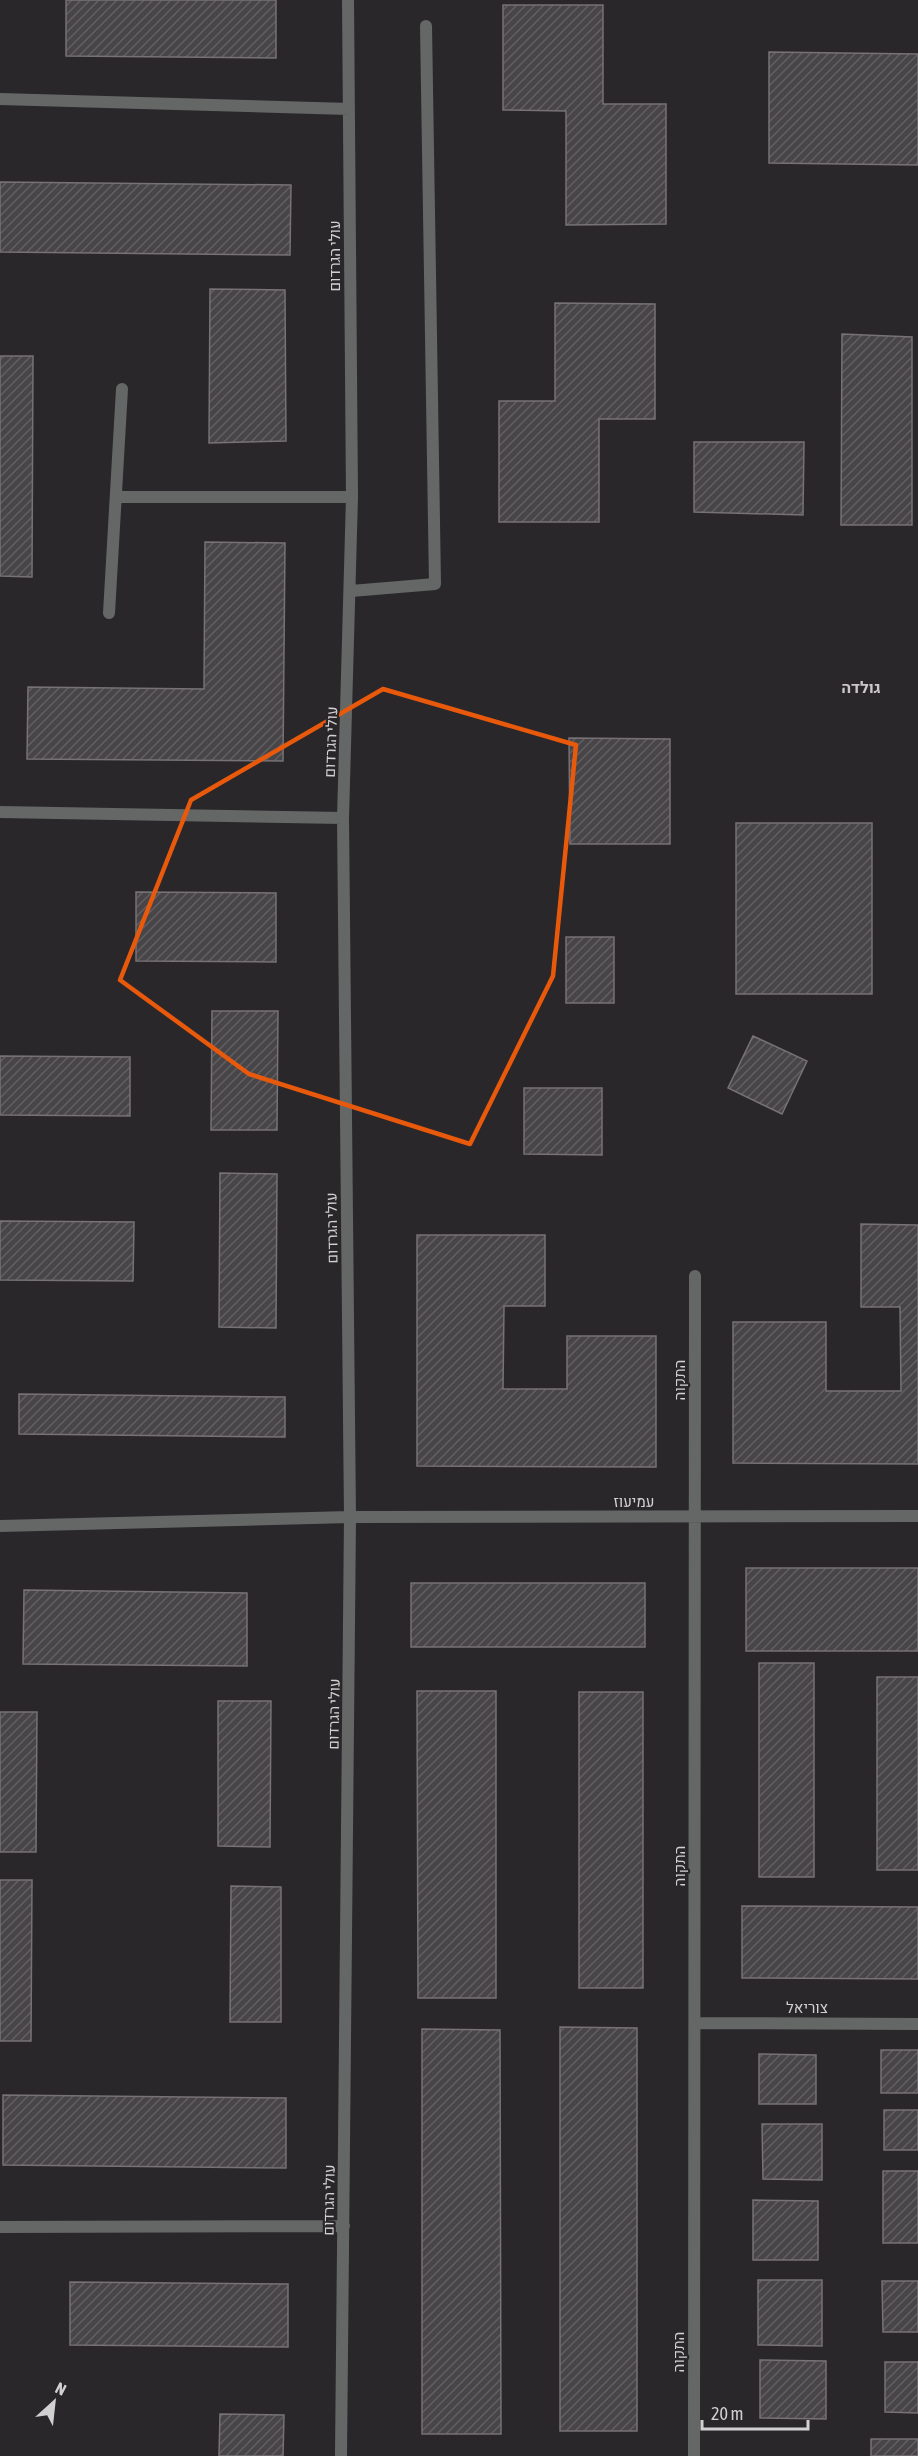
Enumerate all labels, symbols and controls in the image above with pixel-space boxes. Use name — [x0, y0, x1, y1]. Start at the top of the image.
street label: עולי הגרדום — [326, 220, 343, 292]
district label: גולדה — [841, 678, 881, 696]
street label: עולי הגרדום — [321, 706, 340, 778]
street label: עולי הגרדום — [322, 1192, 341, 1264]
street label: התקוה — [671, 1360, 688, 1400]
street label: עמיעוז — [613, 1493, 655, 1510]
street label: עולי הגרדום — [324, 1678, 343, 1750]
street label: התקוה — [671, 1846, 688, 1886]
street label: צוריאל — [786, 1999, 828, 2016]
street label: עולי הגרדום — [319, 2164, 338, 2236]
street label: התקוה — [670, 2332, 687, 2372]
north arrow — [24, 2372, 84, 2432]
text: N — [53, 2378, 69, 2399]
scale bar — [702, 2393, 808, 2431]
text: 20 m — [711, 2403, 743, 2424]

